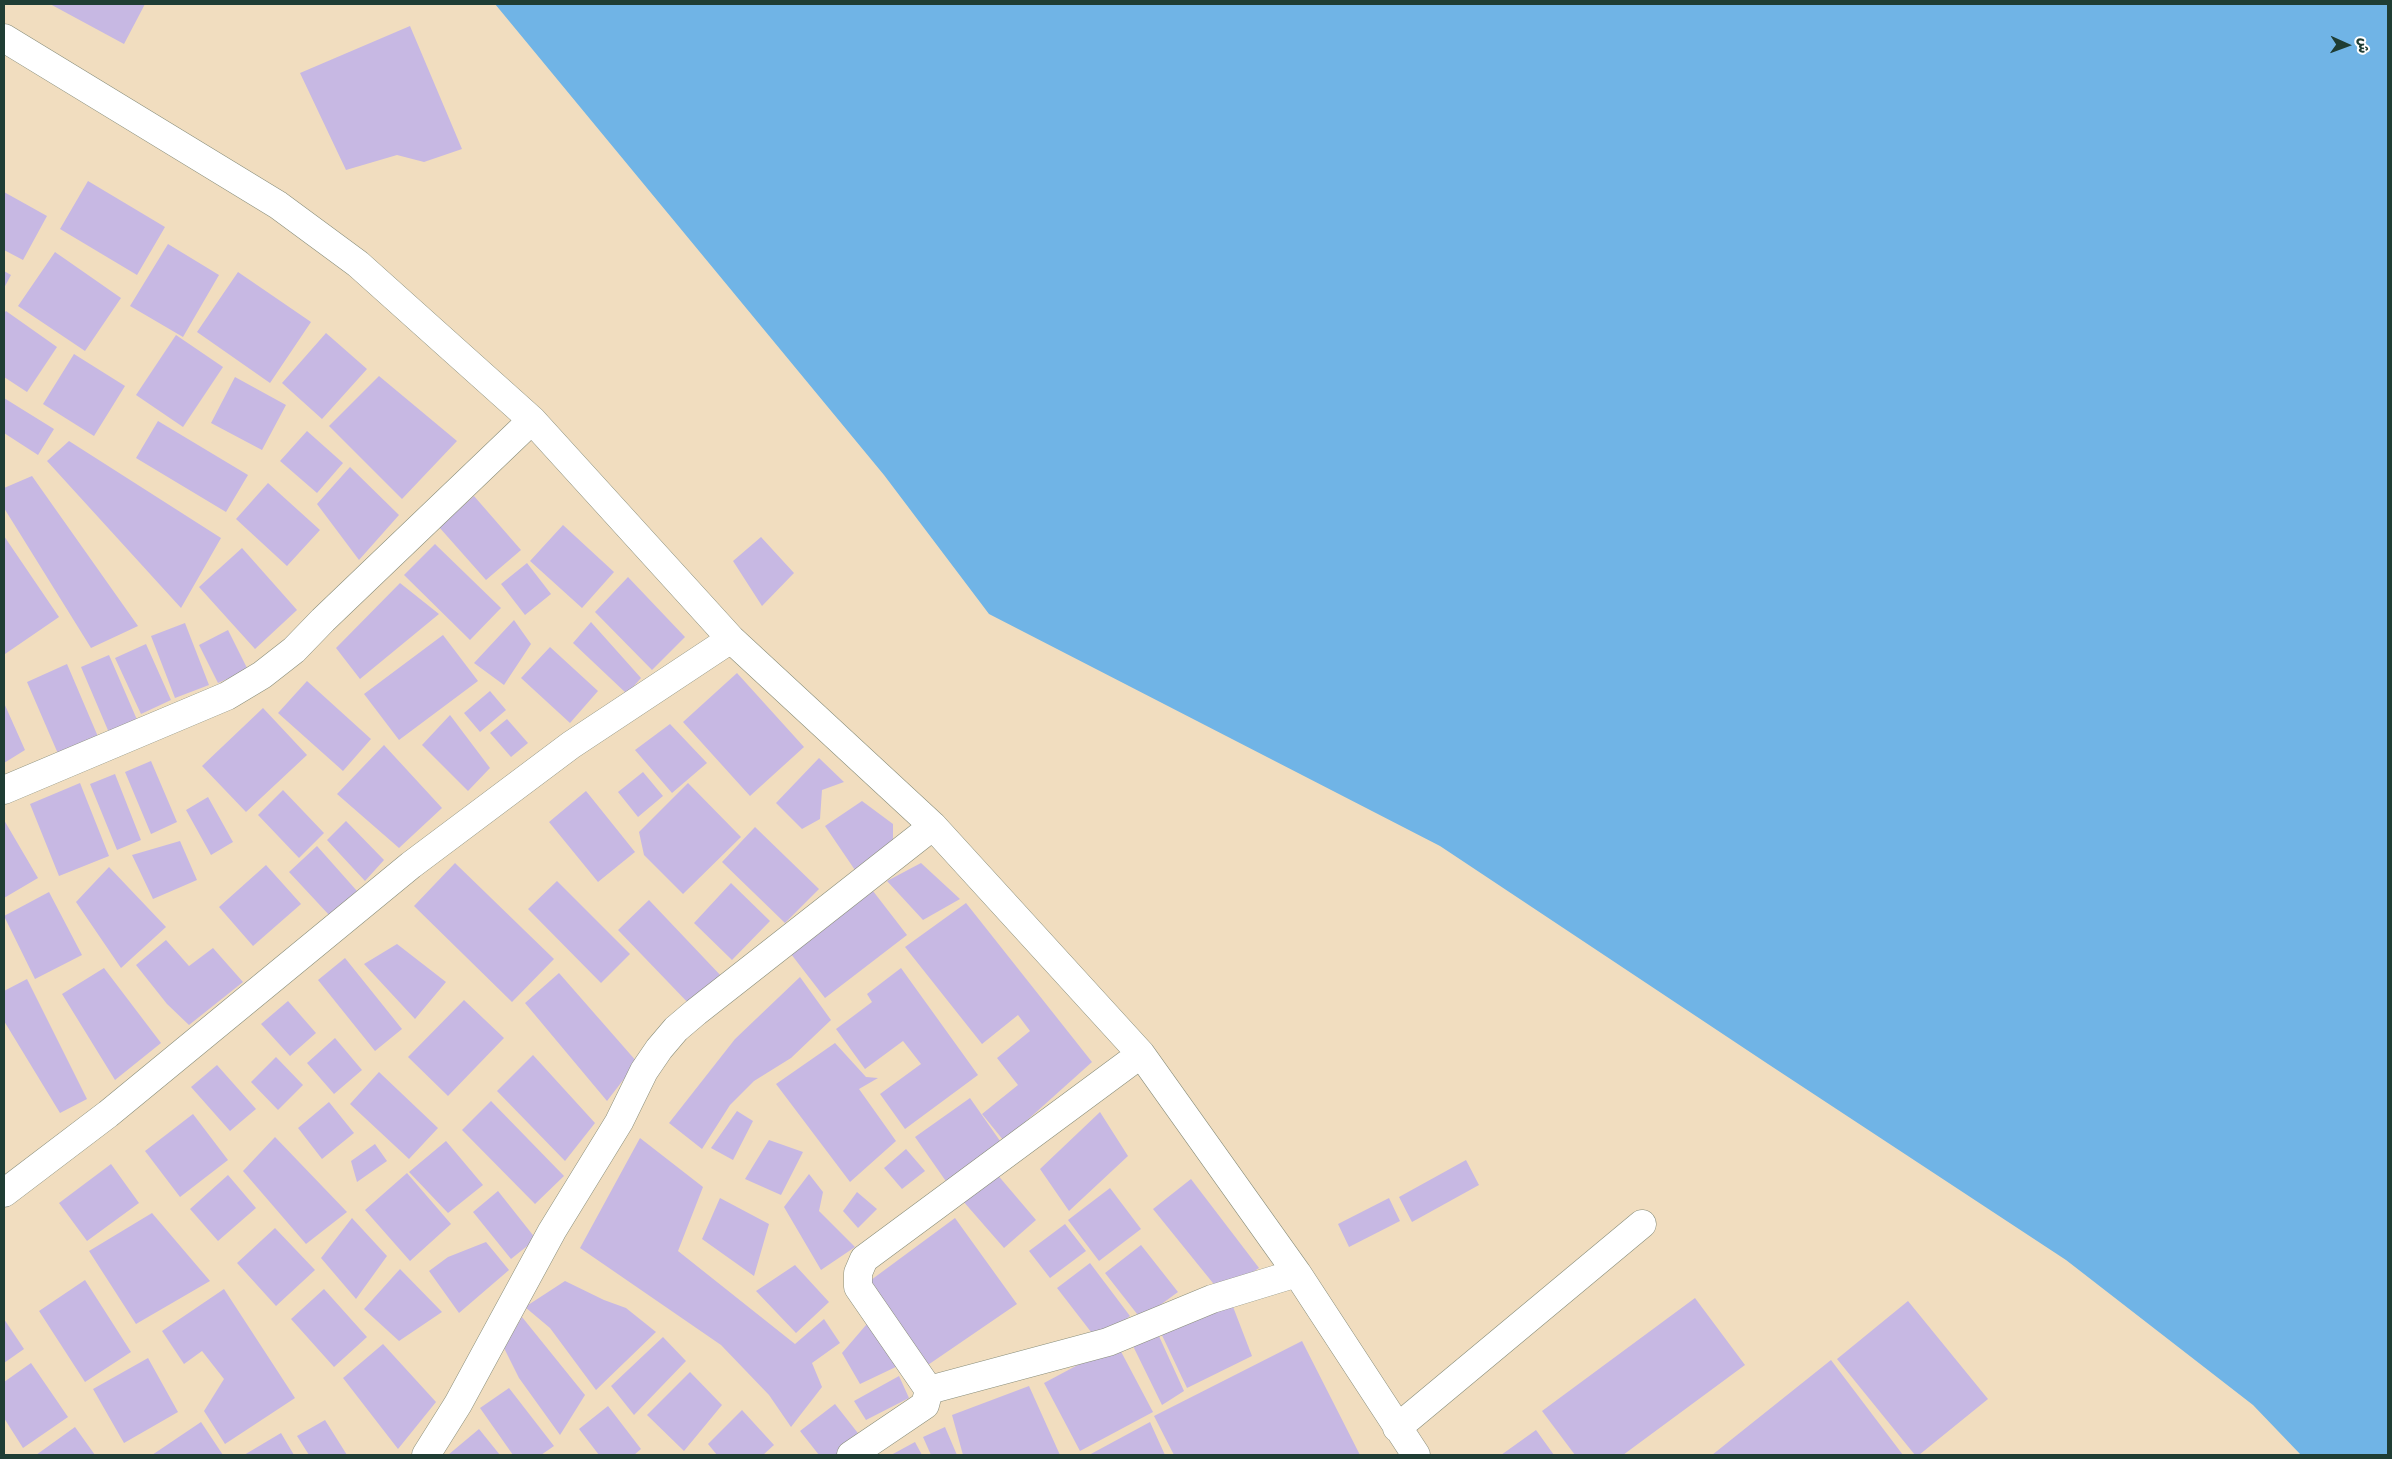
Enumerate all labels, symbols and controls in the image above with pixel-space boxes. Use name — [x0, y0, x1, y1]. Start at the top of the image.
north arrow — [2322, 20, 2372, 70]
text: ش — [2352, 37, 2372, 54]

